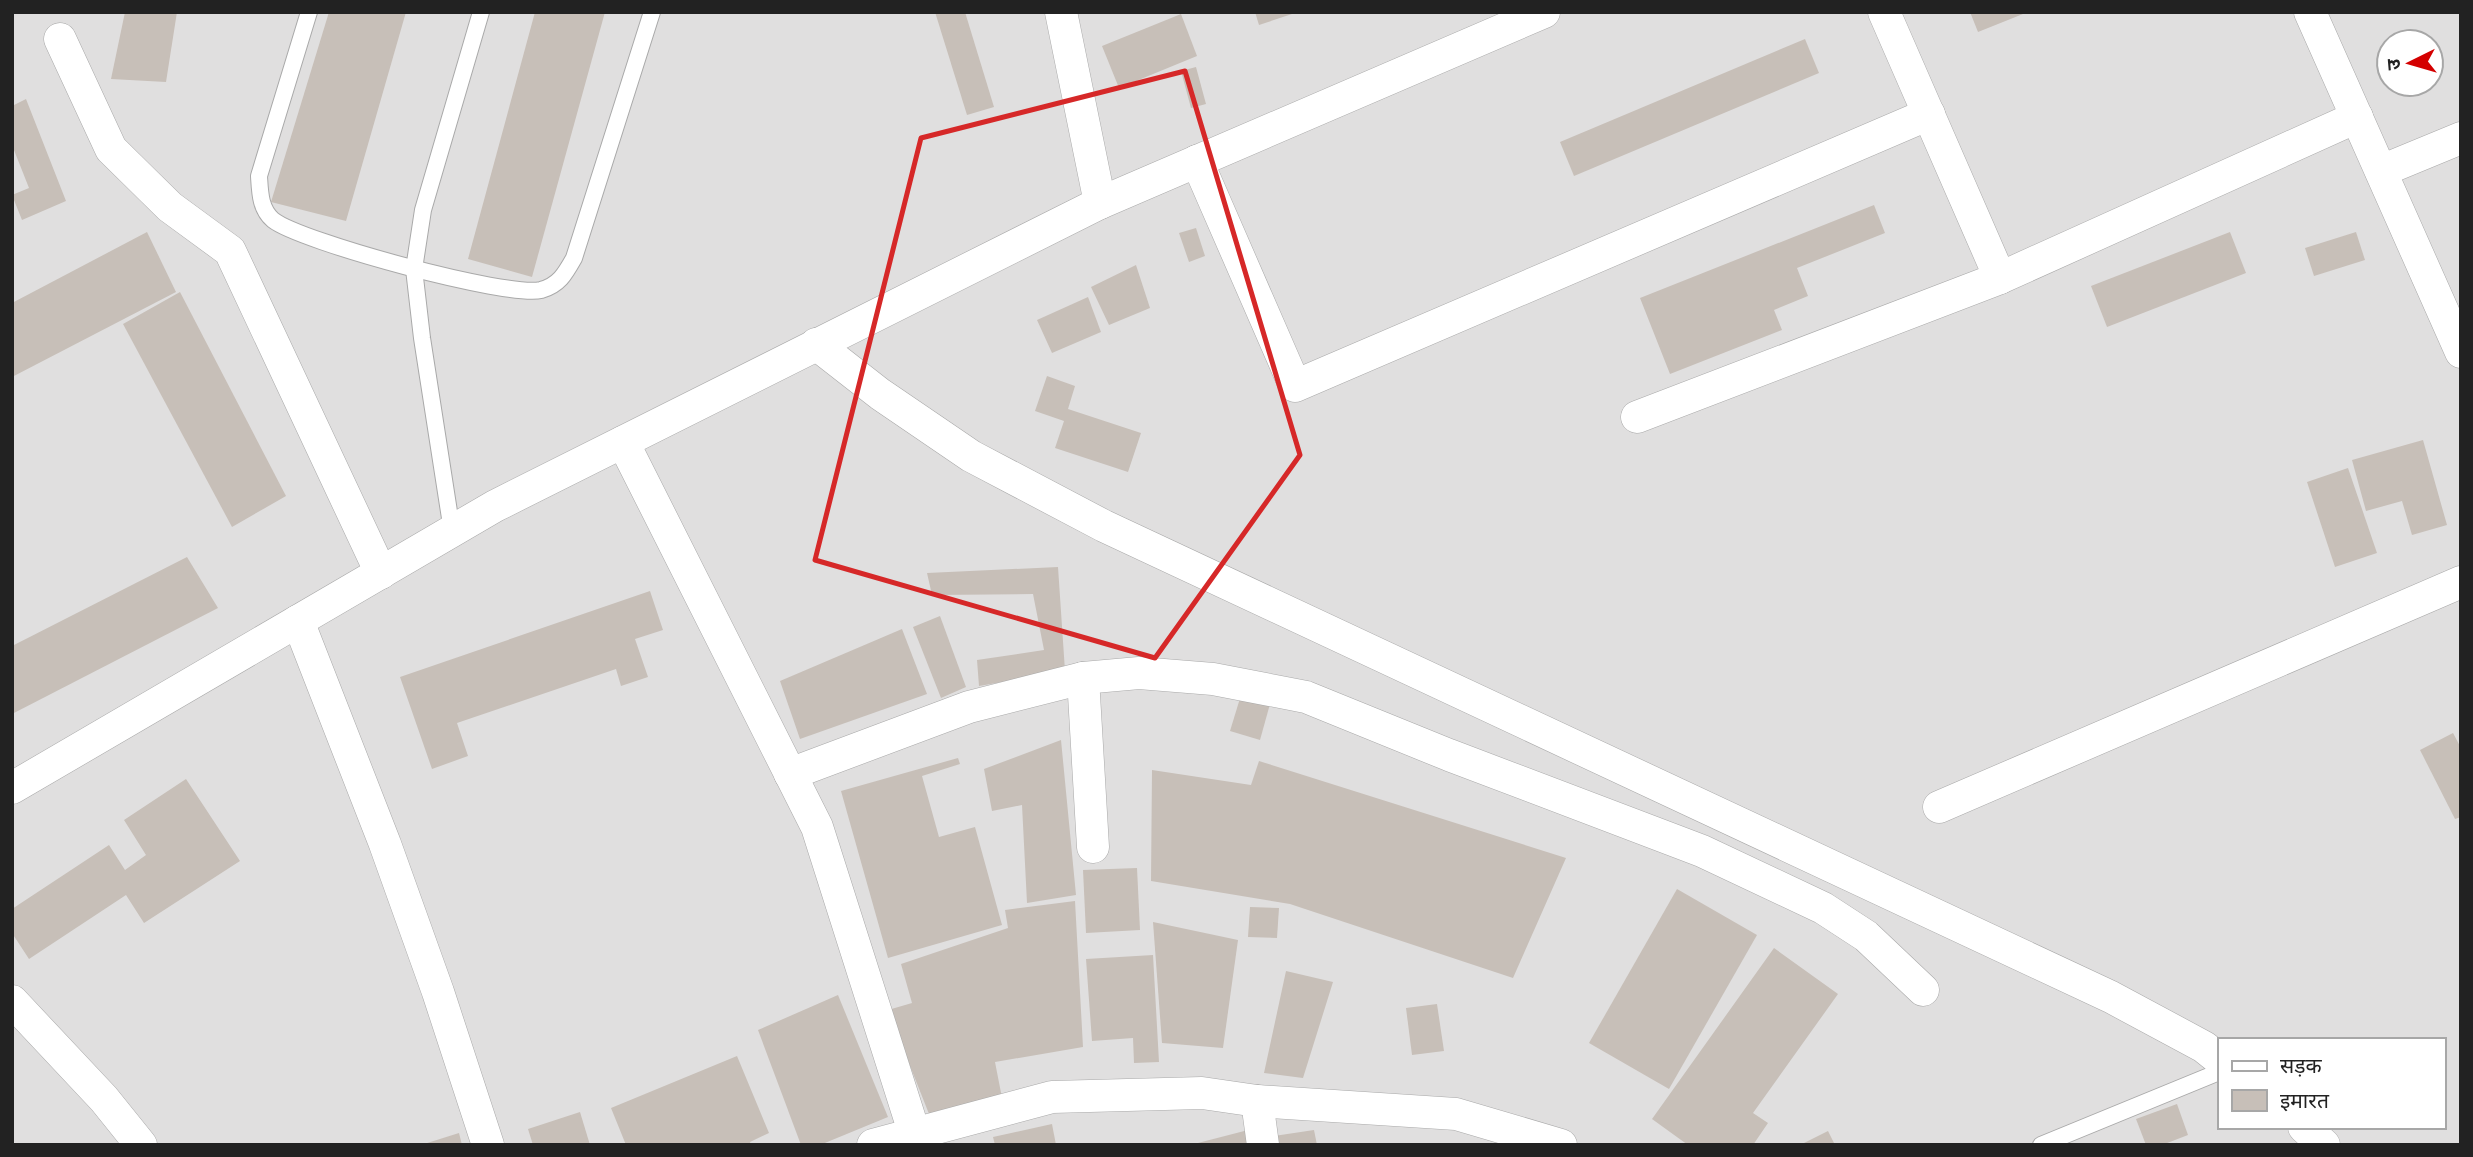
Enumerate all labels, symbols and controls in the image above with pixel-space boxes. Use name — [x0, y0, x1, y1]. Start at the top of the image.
north arrow — [2375, 28, 2445, 98]
text: उ — [2382, 57, 2406, 71]
legend — [2218, 1038, 2445, 1129]
text: सड़क — [2280, 1053, 2322, 1078]
text: इमारत — [2280, 1088, 2330, 1113]

